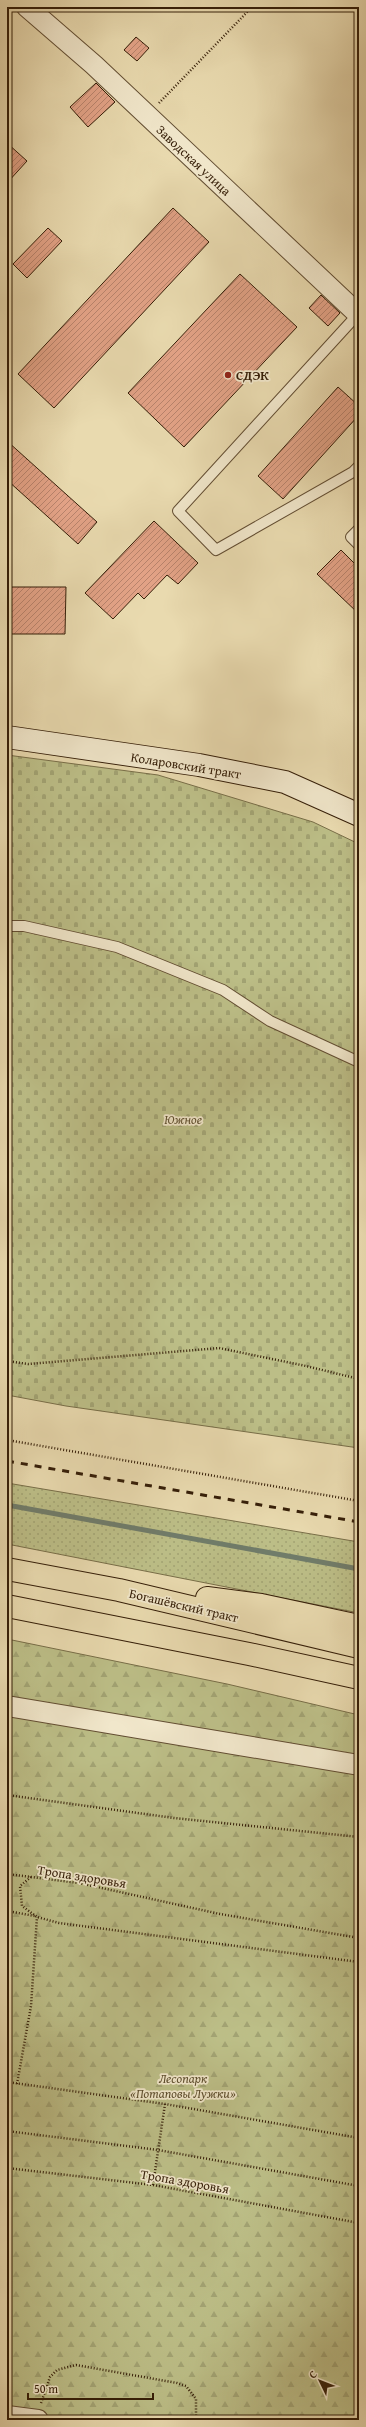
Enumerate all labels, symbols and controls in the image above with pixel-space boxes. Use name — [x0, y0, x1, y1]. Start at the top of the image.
street label: Заводская улица — [152, 121, 236, 201]
place label: СДЭК — [236, 366, 269, 385]
marker: СДЭК — [223, 370, 233, 380]
street label: Коларовский тракт — [129, 747, 243, 784]
park label: Южное — [164, 1110, 202, 1129]
street label: Богашёвский тракт — [127, 1584, 241, 1627]
street label: Тропа здоровья — [36, 1860, 128, 1893]
park label: Лесопарк «Потаповы Лужки» — [130, 2069, 236, 2103]
street label: Тропа здоровья — [139, 2164, 231, 2199]
north arrow — [300, 2361, 340, 2401]
text: С — [305, 2366, 321, 2382]
scale bar — [28, 2375, 153, 2401]
text: 50 m — [34, 2380, 58, 2397]

